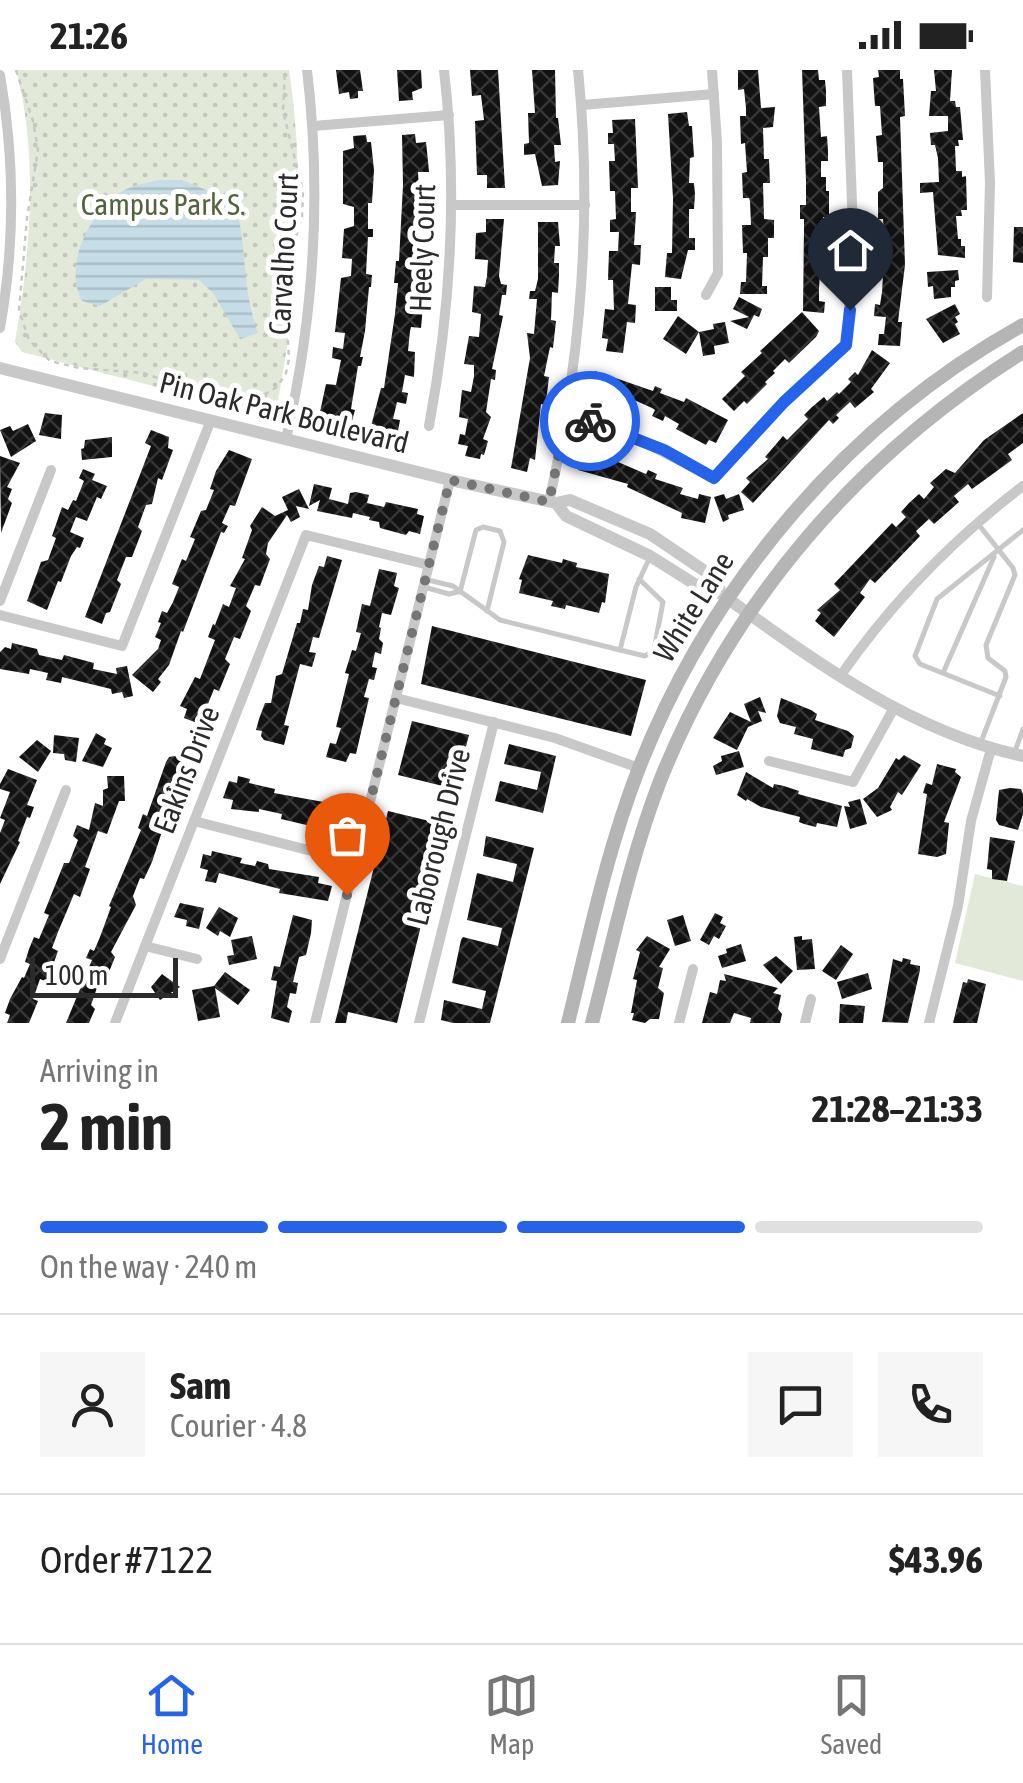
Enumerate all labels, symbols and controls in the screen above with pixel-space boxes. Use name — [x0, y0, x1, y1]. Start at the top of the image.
text: 21:26 — [50, 14, 128, 57]
street label: Carvalho Court — [262, 172, 304, 336]
street label: Heely Court — [403, 183, 441, 312]
park label: Campus Park S. — [81, 187, 245, 221]
pin — [808, 208, 893, 311]
icon: home — [823, 223, 878, 278]
street label: Pin Oak Park Boulevard — [156, 365, 412, 459]
courier — [540, 371, 640, 471]
icon: bike — [563, 394, 618, 449]
street label: White Lane — [646, 545, 740, 668]
street label: Eakins Drive — [146, 701, 226, 838]
street label: Laborough Drive — [400, 745, 476, 929]
pin — [305, 793, 390, 896]
icon: bag — [320, 808, 375, 863]
scale bar — [30, 953, 178, 998]
text: 100 m — [45, 959, 108, 991]
text: Arriving in — [40, 1052, 159, 1089]
text: 21:28–21:33 — [811, 1087, 983, 1130]
text: 2 min — [40, 1089, 173, 1164]
text: On the way · 240 m — [40, 1248, 257, 1285]
button: person — [40, 1352, 145, 1457]
button: chat — [748, 1352, 853, 1457]
button: phone — [878, 1352, 983, 1457]
text: Sam — [170, 1364, 231, 1407]
text: Courier · 4.8 — [170, 1407, 307, 1444]
text: Order #7122 — [40, 1538, 213, 1581]
text: $43.96 — [889, 1538, 983, 1581]
tab: Home — [141, 1668, 203, 1760]
tab: Map — [484, 1668, 539, 1760]
tab: Saved — [820, 1668, 882, 1760]

